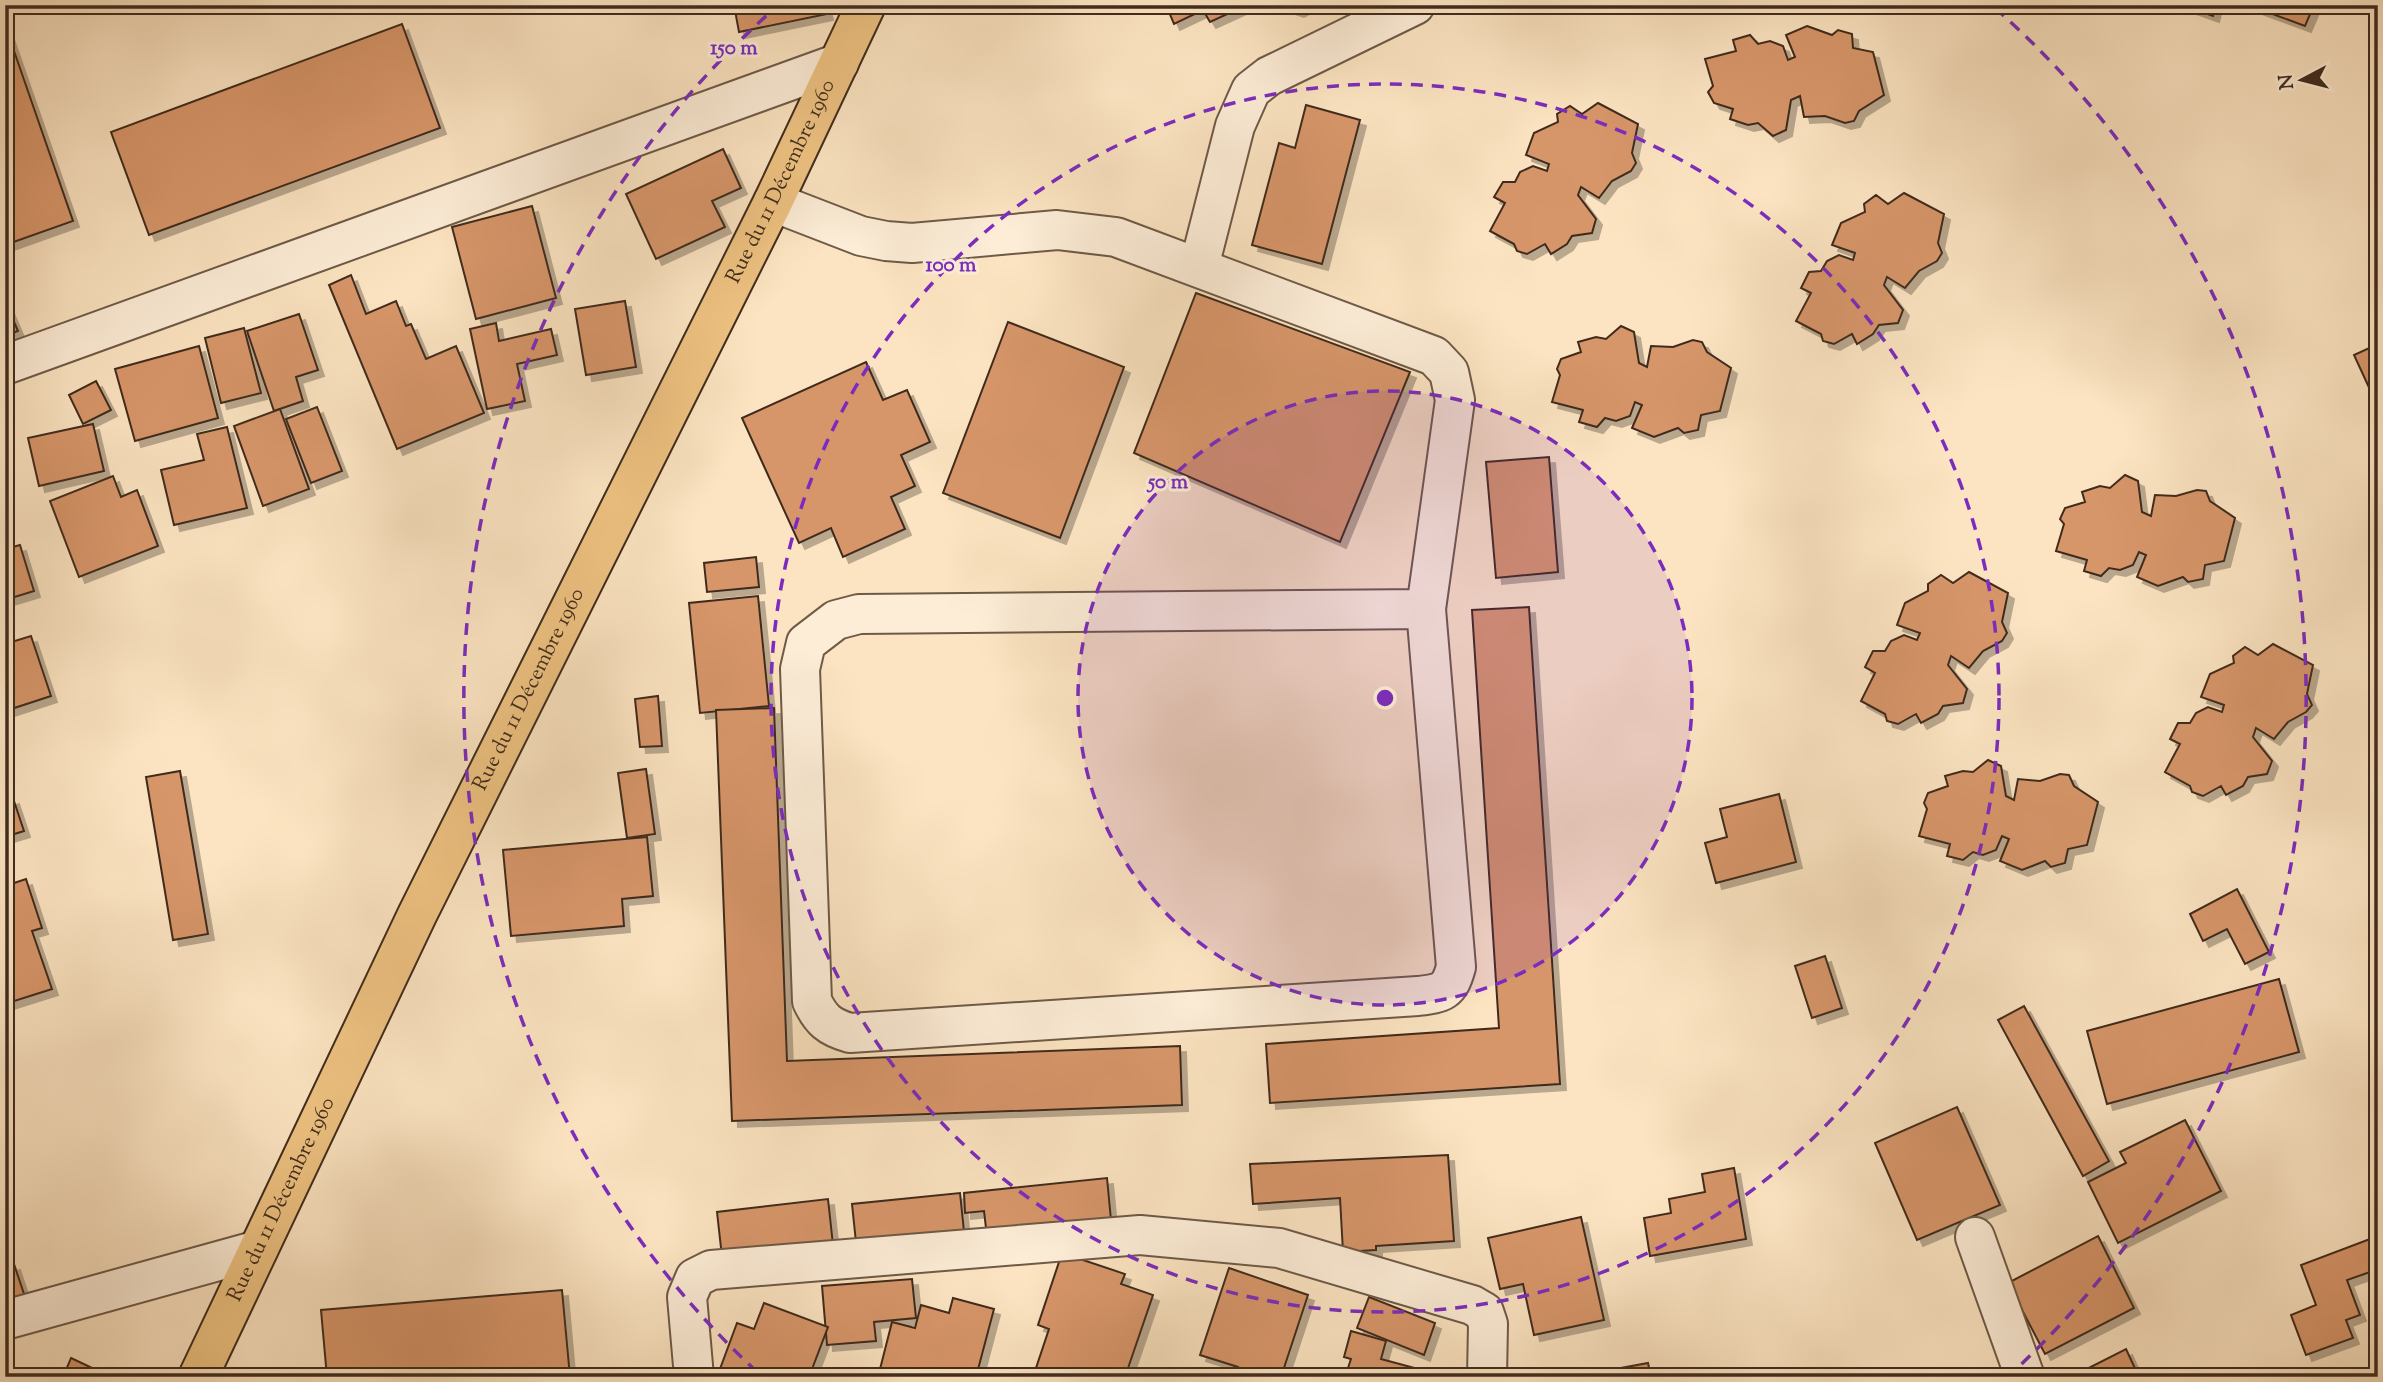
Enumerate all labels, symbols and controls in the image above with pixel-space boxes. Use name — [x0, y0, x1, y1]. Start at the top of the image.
text: 150 m — [710, 34, 758, 64]
north arrow — [2268, 46, 2338, 116]
text: N — [2273, 73, 2302, 91]
street label: Rue du 11 Décembre 1960 — [719, 75, 843, 289]
text: 100 m — [926, 251, 977, 281]
text: 50 m — [1146, 468, 1189, 498]
street label: Rue du 11 Décembre 1960 — [466, 583, 593, 796]
centre of rings — [1373, 686, 1397, 710]
street label: Rue du 11 Décembre 1960 — [221, 1093, 343, 1307]

